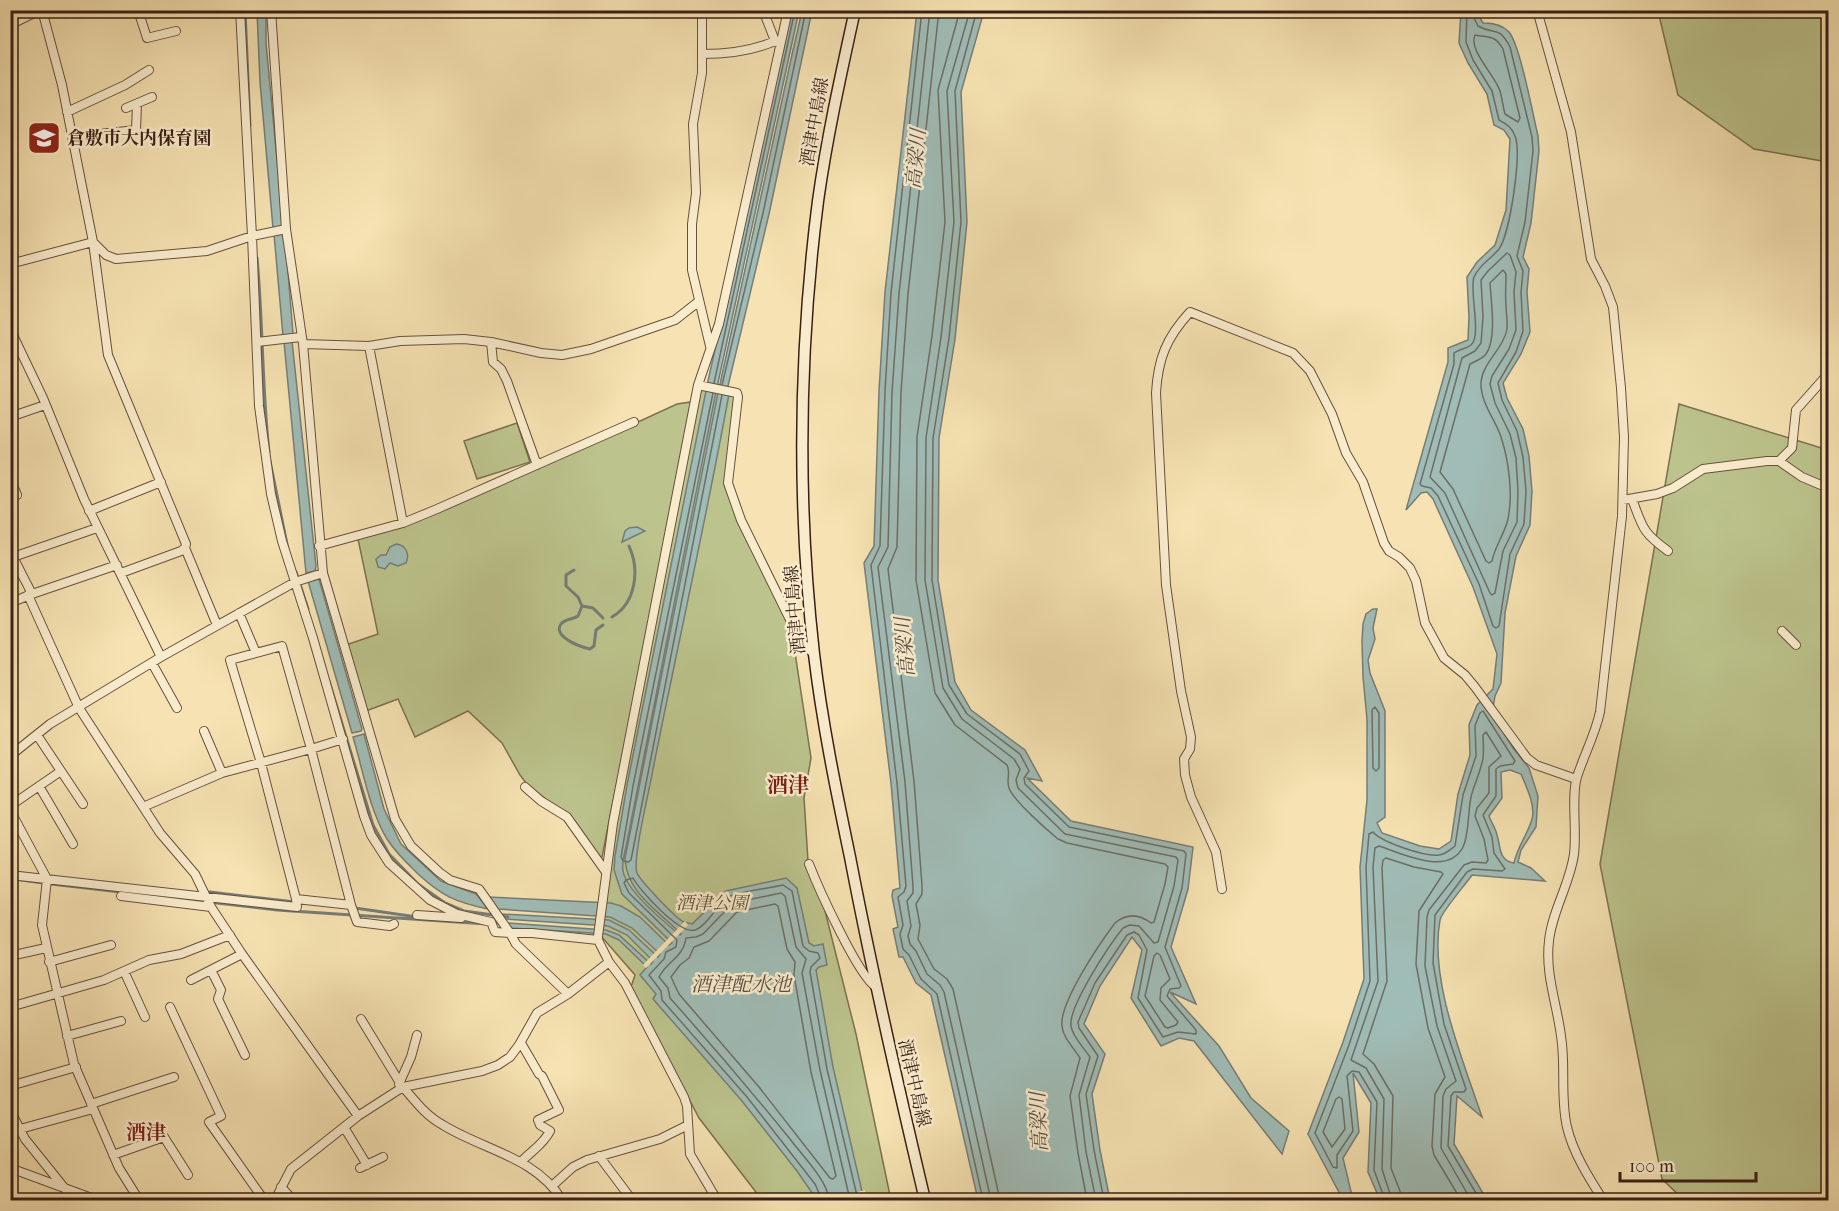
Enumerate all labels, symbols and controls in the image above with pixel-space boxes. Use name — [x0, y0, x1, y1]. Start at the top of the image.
street label: 酒津中島線 — [797, 76, 833, 168]
school or university icon: 倉敷市大内保育園 — [26, 120, 62, 156]
water label: 高梁川 — [902, 126, 930, 190]
place label: 倉敷市大内保育園 — [67, 128, 211, 149]
street label: 酒津中島線 — [781, 564, 809, 656]
water label: 高梁川 — [891, 614, 919, 678]
district label: 酒津 — [767, 773, 809, 797]
park label: 酒津公園 — [676, 893, 751, 914]
water label: 酒津配水池 — [691, 973, 793, 996]
street label: 酒津中島線 — [894, 1037, 934, 1129]
water label: 高梁川 — [1026, 1089, 1052, 1153]
district label: 酒津 — [126, 1121, 166, 1144]
scale bar — [1620, 1145, 1756, 1183]
text: 100 m — [1629, 1156, 1674, 1177]

